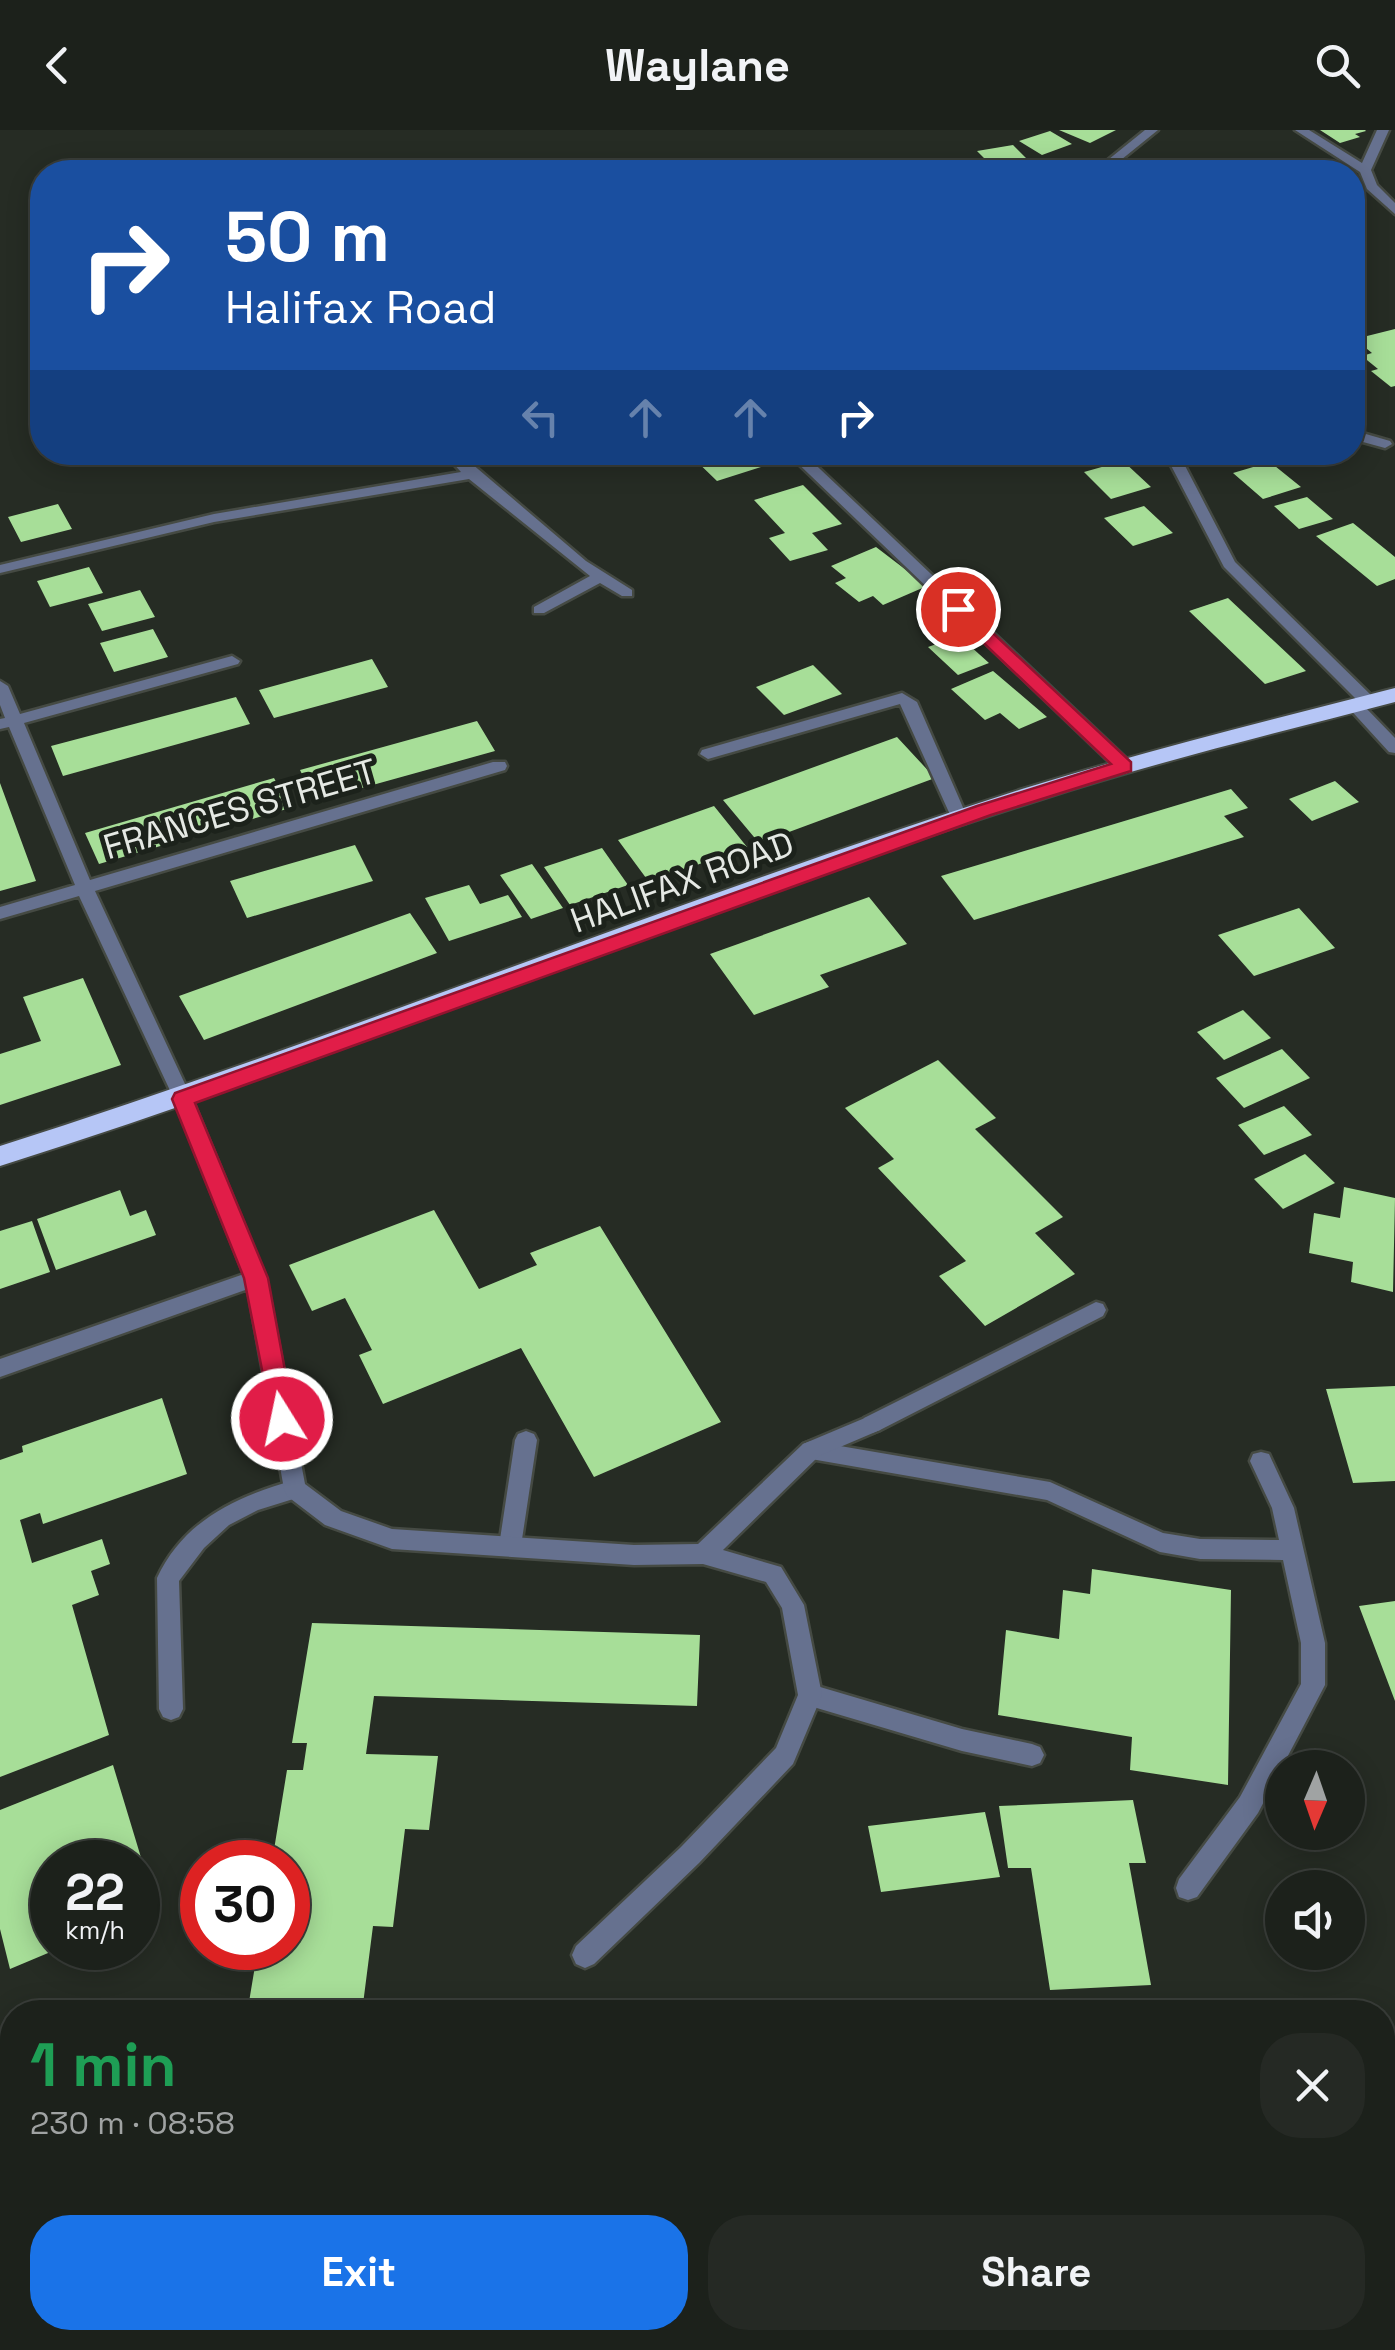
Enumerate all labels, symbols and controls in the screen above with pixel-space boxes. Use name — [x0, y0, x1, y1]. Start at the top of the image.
text: Waylane — [605, 37, 790, 94]
icon: back — [30, 38, 85, 93]
icon: search — [1310, 38, 1365, 93]
text: 50 m — [225, 192, 390, 281]
icon: right — [60, 200, 190, 330]
text: Halifax Road — [225, 279, 497, 336]
icon: left — [513, 390, 568, 445]
icon: ahead — [618, 390, 673, 445]
icon: ahead — [723, 390, 778, 445]
icon: right — [828, 390, 883, 445]
pin — [916, 567, 1001, 652]
icon: arrive — [931, 582, 986, 637]
street label: FRANCES STREET — [98, 749, 382, 869]
street label: HALIFAX ROAD — [565, 821, 799, 943]
position arrow — [230, 1367, 334, 1471]
north arrow — [1265, 1750, 1365, 1850]
map controls — [1265, 1750, 1365, 1970]
speed limit sign: 30 — [180, 1840, 310, 1970]
text: 22 — [65, 1861, 125, 1925]
button: sound — [1265, 1870, 1365, 1970]
text: km/h — [65, 1914, 125, 1946]
text: 1 min — [30, 2027, 177, 2104]
button: close — [1260, 2033, 1365, 2138]
text: 230 m · 08:58 — [30, 2103, 235, 2143]
button: Exit — [30, 2215, 688, 2330]
button: Share — [708, 2215, 1365, 2330]

